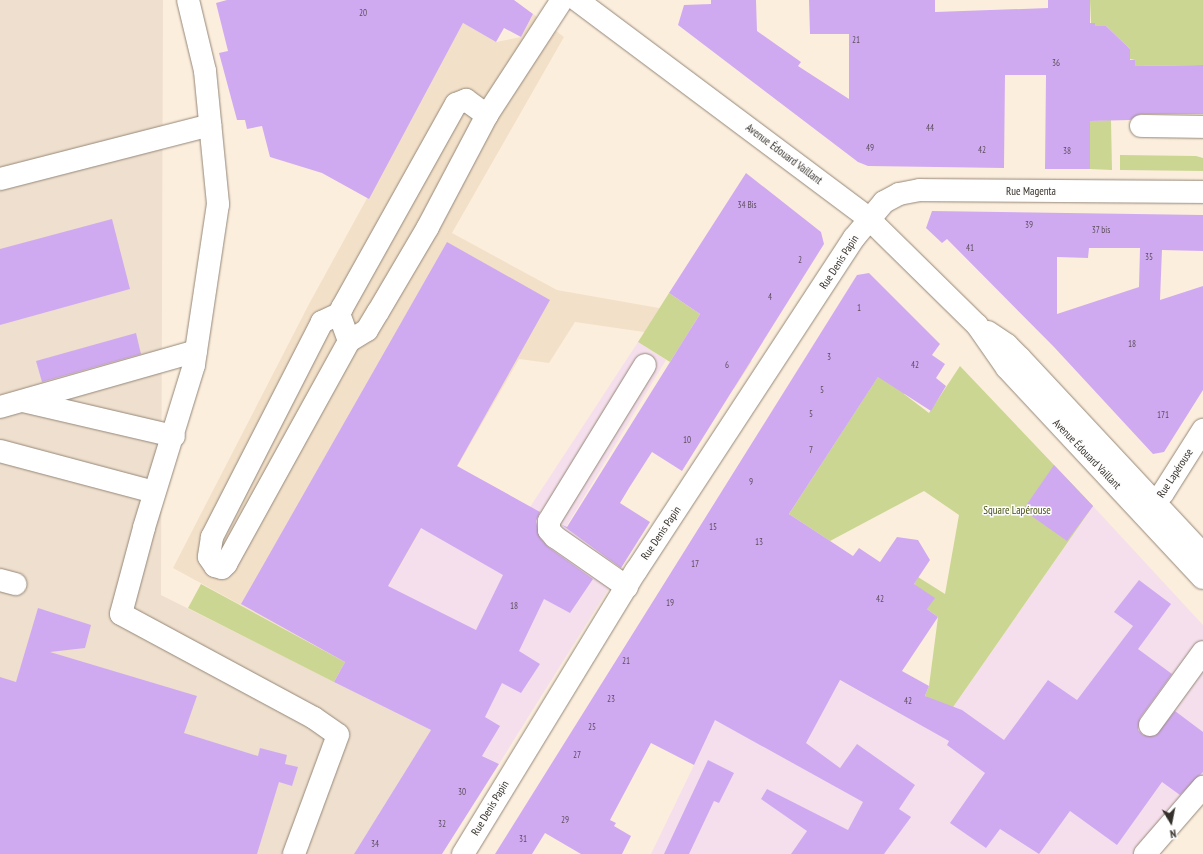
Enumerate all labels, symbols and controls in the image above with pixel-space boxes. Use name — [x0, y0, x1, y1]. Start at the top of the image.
house number: 20 — [359, 8, 367, 18]
house number: 21 — [852, 35, 860, 45]
house number: 36 — [1052, 58, 1060, 68]
street label: Avenue Édouard Vaillant — [743, 121, 825, 187]
house number: 44 — [926, 123, 934, 133]
house number: 49 — [866, 143, 874, 153]
house number: 42 — [978, 145, 986, 155]
house number: 38 — [1063, 146, 1071, 156]
street label: Rue Magenta — [1006, 184, 1056, 198]
house number: 34 Bis — [737, 200, 757, 210]
house number: 39 — [1025, 220, 1033, 230]
house number: 37 bis — [1092, 225, 1110, 235]
street label: Rue Denis Papin — [817, 233, 861, 291]
house number: 41 — [966, 243, 974, 253]
house number: 35 — [1145, 252, 1153, 262]
house number: 2 — [798, 255, 802, 265]
house number: 4 — [768, 292, 772, 302]
house number: 1 — [857, 303, 861, 313]
house number: 18 — [1128, 339, 1136, 349]
house number: 3 — [827, 352, 831, 362]
house number: 6 — [725, 360, 729, 370]
house number: 42 — [911, 360, 919, 370]
house number: 5 — [820, 385, 824, 395]
house number: 5 — [809, 409, 813, 419]
house number: 171 — [1157, 410, 1169, 420]
street label: Avenue Édouard Vaillant — [1050, 416, 1124, 492]
house number: 10 — [683, 435, 691, 445]
house number: 7 — [809, 445, 813, 455]
street label: Rue Lapérouse — [1154, 446, 1196, 500]
house number: 9 — [749, 477, 753, 487]
park label: Square Lapérouse — [983, 503, 1051, 517]
street label: Rue Denis Papin — [638, 504, 684, 562]
house number: 15 — [709, 522, 717, 532]
house number: 13 — [755, 537, 763, 547]
house number: 17 — [691, 559, 699, 569]
house number: 42 — [876, 594, 884, 604]
house number: 19 — [666, 598, 674, 608]
house number: 18 — [510, 601, 518, 611]
house number: 21 — [622, 656, 630, 666]
house number: 23 — [607, 694, 615, 704]
house number: 42 — [904, 696, 912, 706]
house number: 25 — [588, 722, 596, 732]
house number: 27 — [573, 750, 581, 760]
street label: Rue Denis Papin — [468, 778, 512, 838]
house number: 30 — [458, 787, 466, 797]
north arrow — [1151, 802, 1191, 842]
house number: 29 — [561, 815, 569, 825]
house number: 32 — [438, 819, 446, 829]
text: N — [1169, 826, 1177, 841]
house number: 31 — [519, 834, 527, 844]
house number: 34 — [371, 839, 379, 849]

